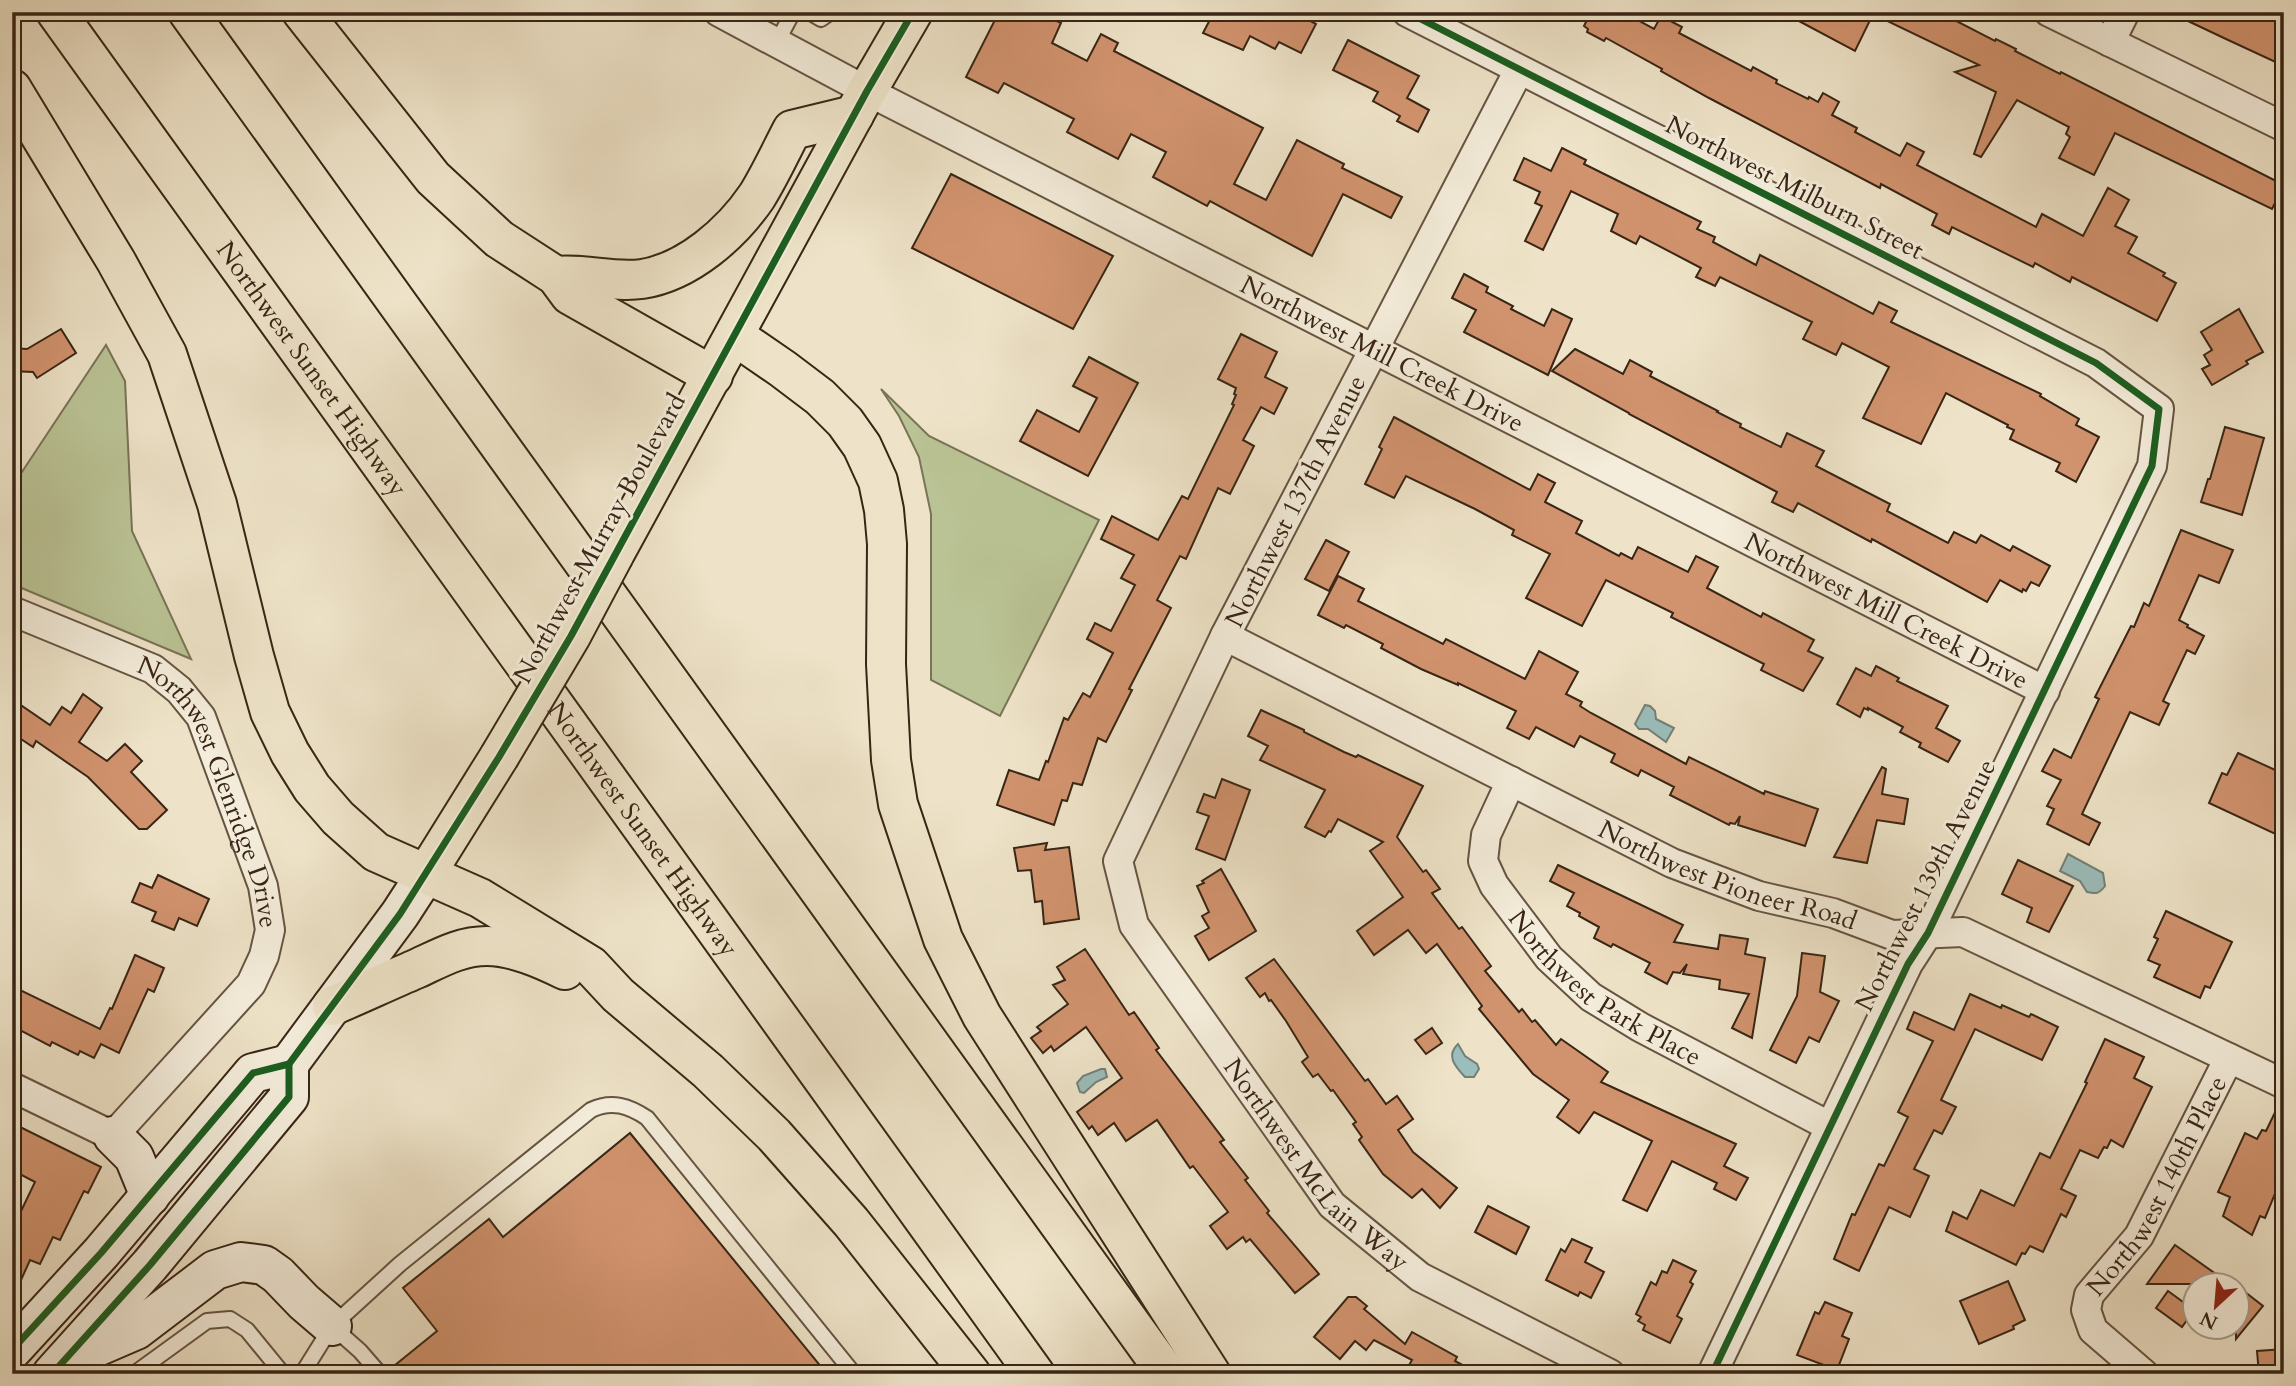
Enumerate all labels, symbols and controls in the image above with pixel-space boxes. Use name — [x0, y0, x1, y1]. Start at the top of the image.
street label: Northwest Milburn Street — [1660, 107, 1930, 268]
street label: Northwest Sunset Highway — [208, 234, 416, 504]
street label: Northwest Mill Creek Drive — [1234, 267, 1530, 441]
street label: Northwest 137th Avenue — [1217, 369, 1374, 633]
street label: Northwest Murray Boulevard — [505, 387, 694, 690]
street label: Northwest Mill Creek Drive — [1739, 524, 2034, 698]
street label: Northwest Glenridge Drive — [132, 647, 286, 930]
street label: Northwest Sunset Highway — [539, 695, 747, 964]
street label: Northwest 139th Avenue — [1847, 753, 2004, 1017]
street label: Northwest Pioneer Road — [1592, 812, 1862, 938]
street label: Northwest Park Place — [1500, 902, 1707, 1074]
street label: Northwest McLain Way — [1215, 1051, 1416, 1279]
street label: Northwest 140th Place — [2078, 1070, 2235, 1304]
north arrow — [2180, 1270, 2250, 1340]
text: N — [2195, 1305, 2222, 1336]

